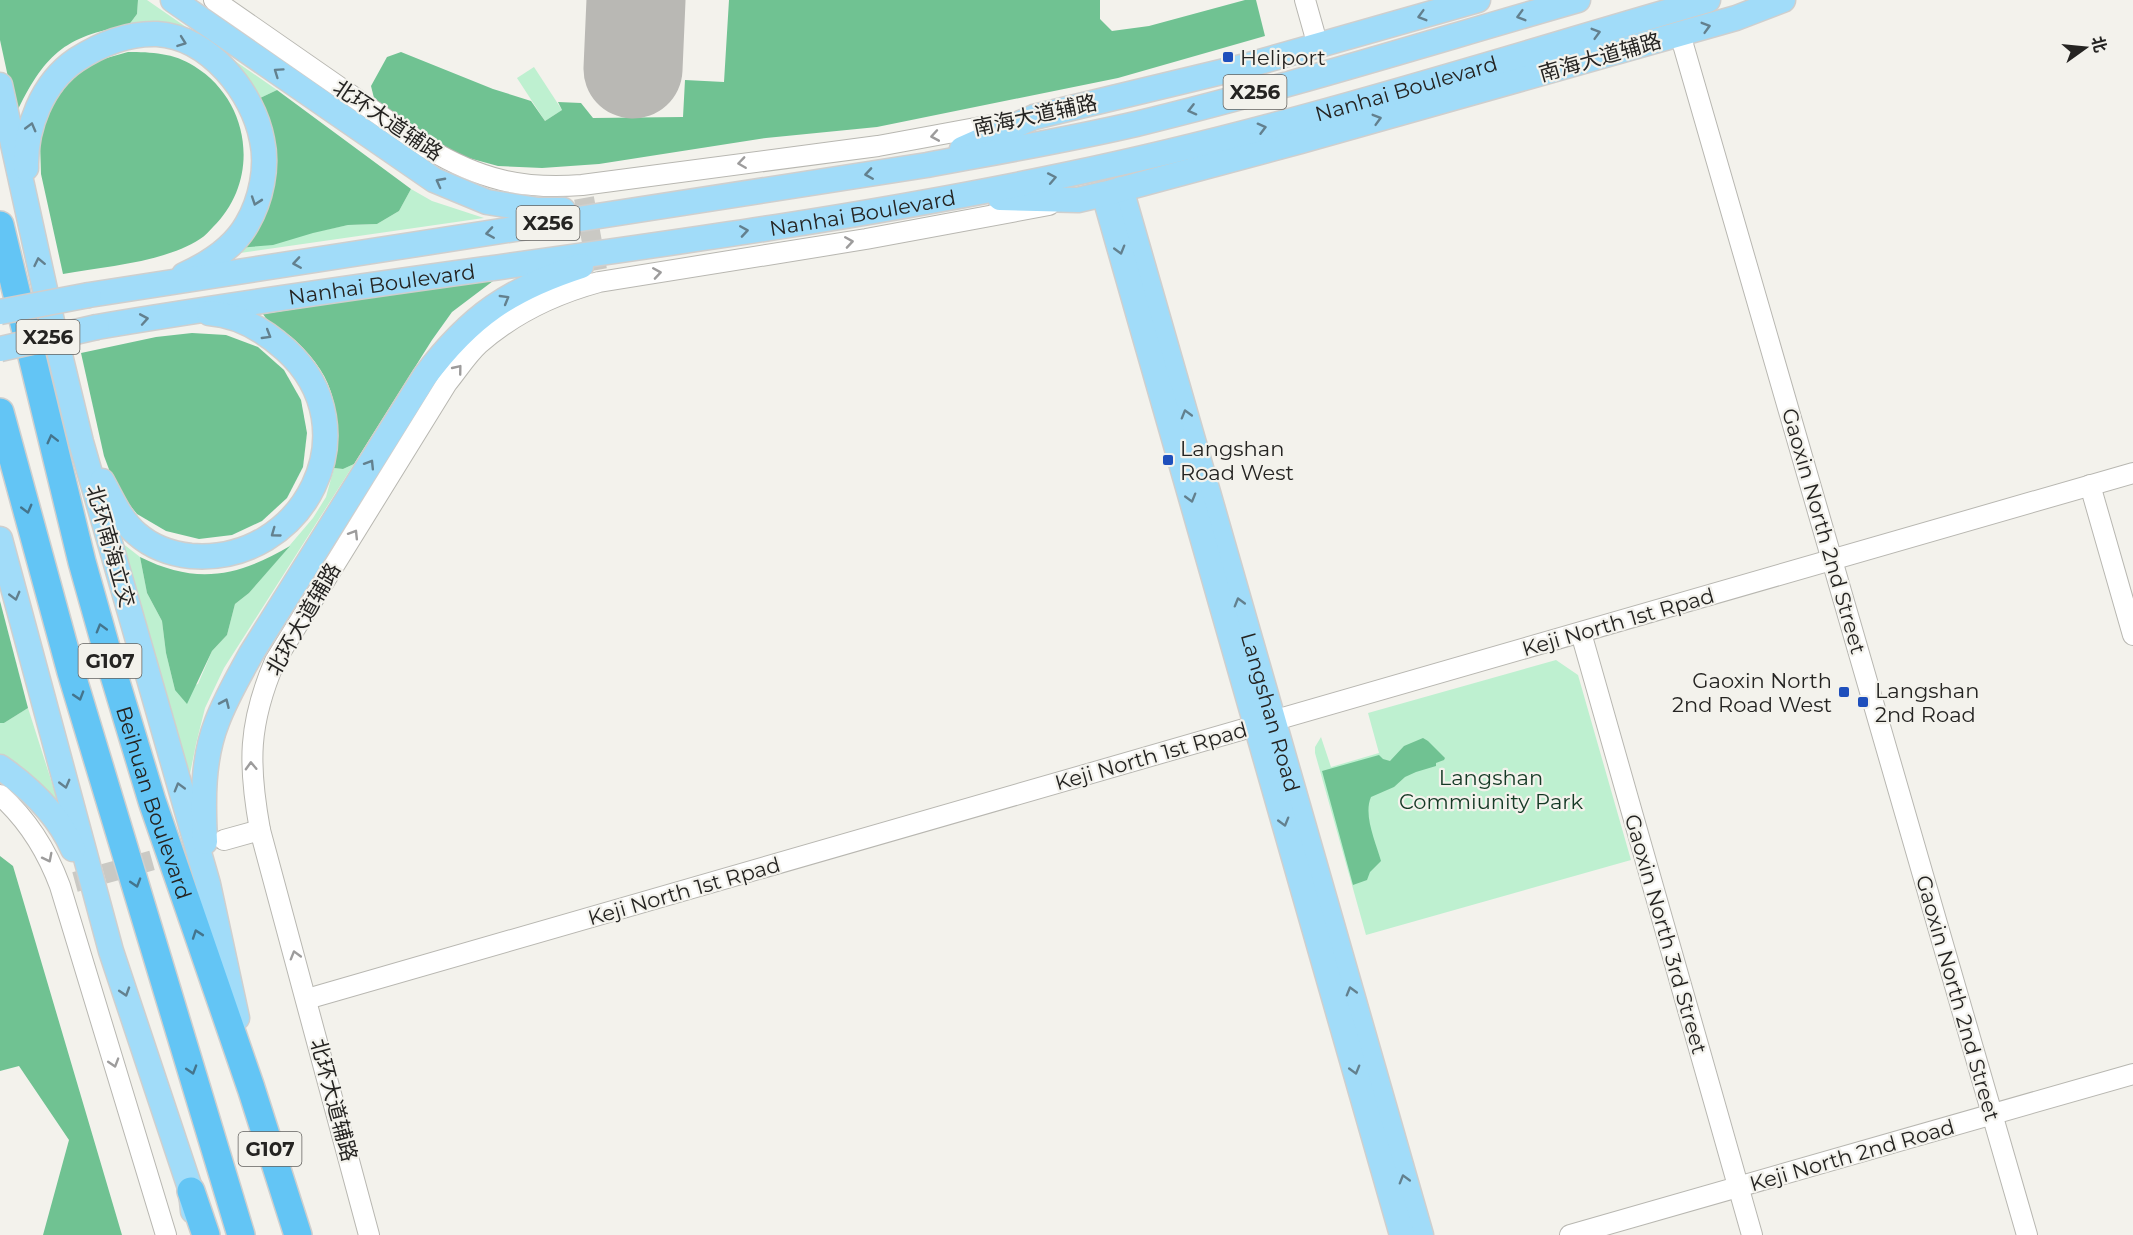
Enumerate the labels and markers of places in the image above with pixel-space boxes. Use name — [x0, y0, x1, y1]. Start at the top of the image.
place label: Heliport — [1240, 45, 1326, 70]
marker: Heliport — [1221, 50, 1235, 64]
place label: Langshan Road West — [1180, 436, 1294, 485]
marker: Langshan Road West — [1161, 453, 1175, 467]
place label: Gaoxin North 2nd Road West — [1672, 668, 1832, 717]
place label: Langshan 2nd Road — [1875, 678, 1979, 727]
marker: Gaoxin North 2nd Road West — [1837, 685, 1851, 699]
marker: Langshan 2nd Road — [1856, 695, 1870, 709]

